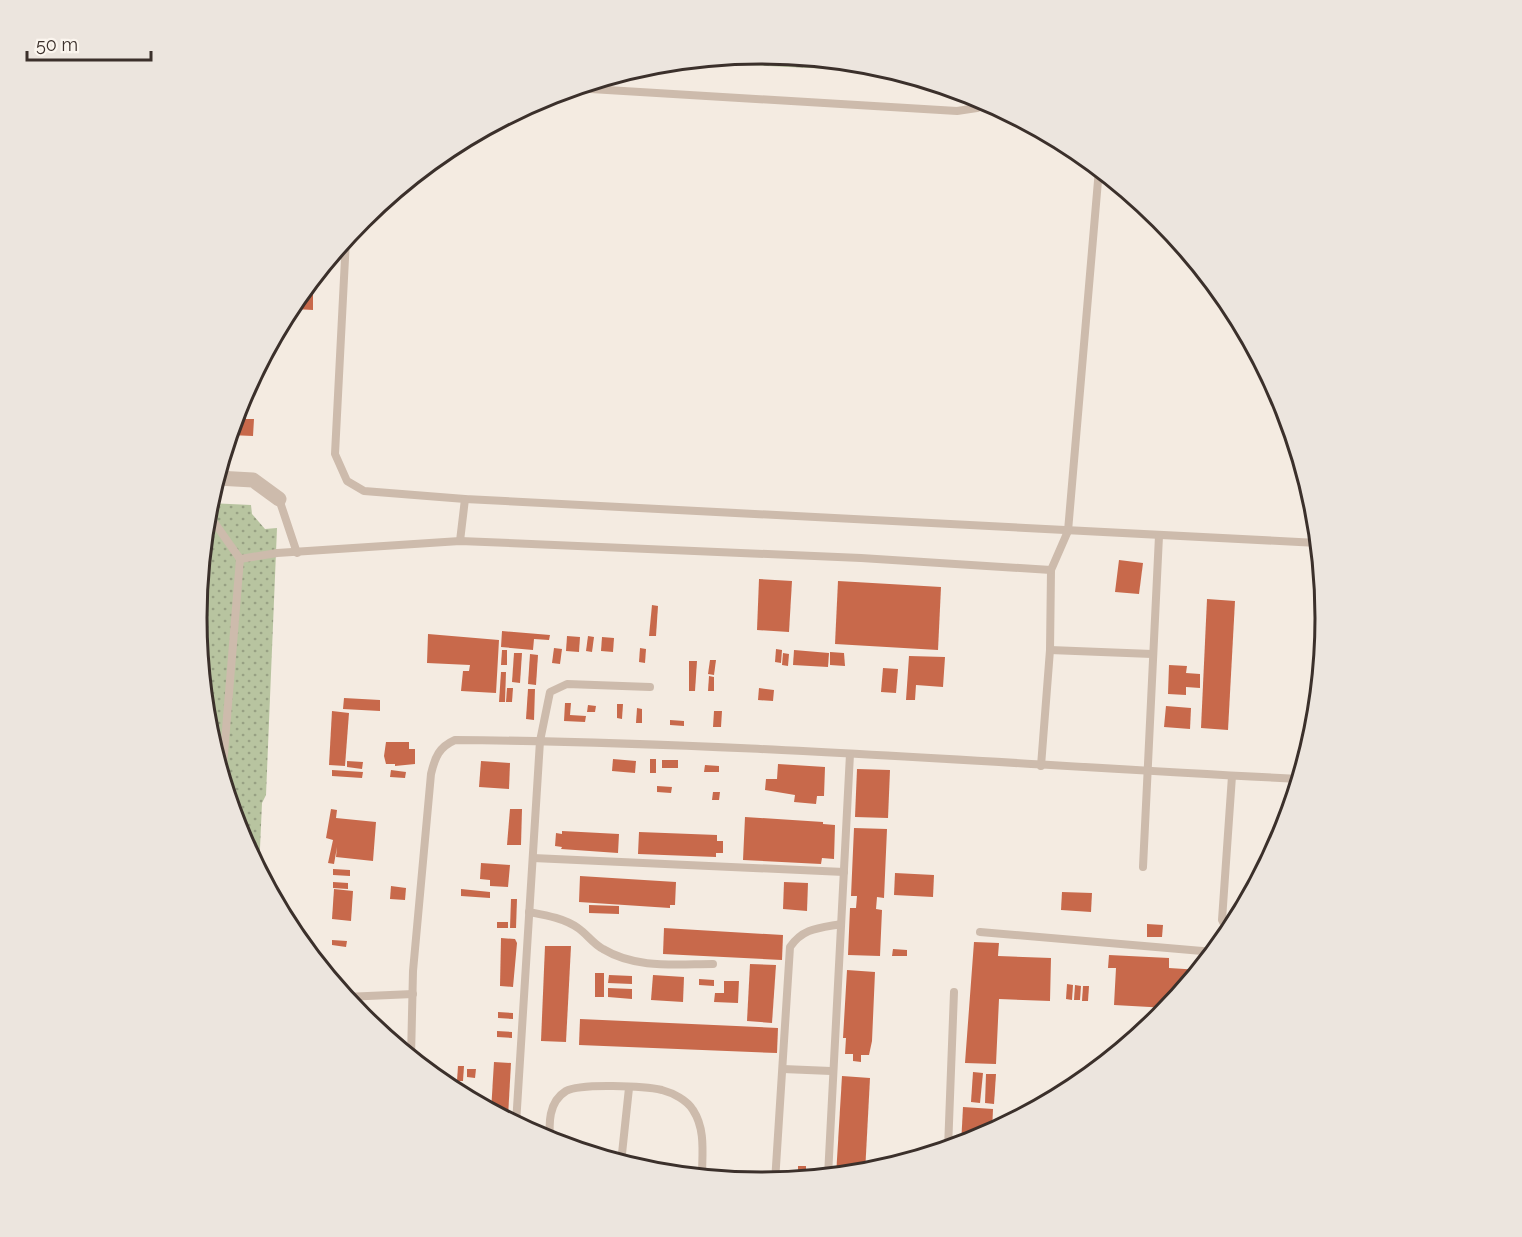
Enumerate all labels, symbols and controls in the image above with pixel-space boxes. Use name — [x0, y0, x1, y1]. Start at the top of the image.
scale bar — [27, 24, 152, 62]
text: 50 m — [36, 34, 78, 55]

